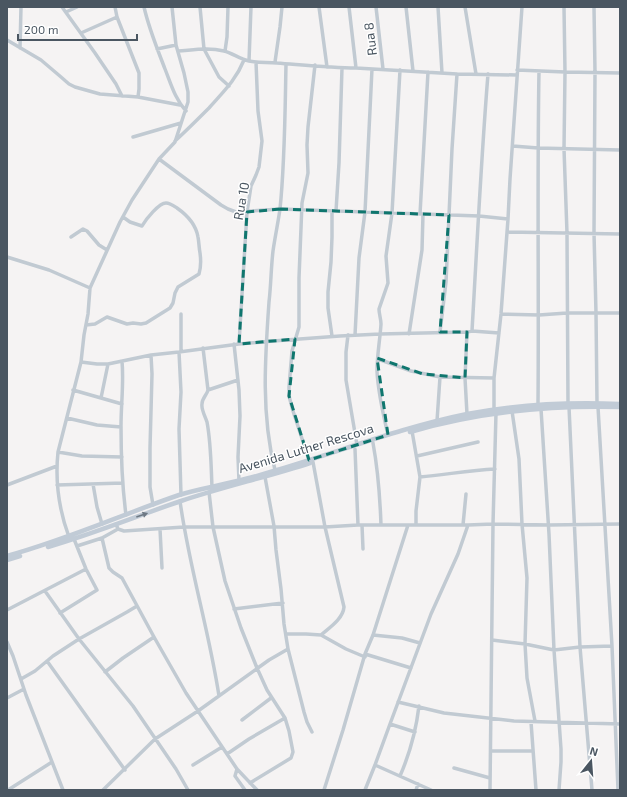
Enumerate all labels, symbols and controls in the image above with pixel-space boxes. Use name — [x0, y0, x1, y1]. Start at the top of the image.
scale bar — [18, 16, 137, 42]
street label: Rua 8 — [360, 21, 380, 57]
text: 200 m — [24, 22, 58, 36]
street label: Rua 10 — [230, 181, 252, 221]
street label: Avenida Luther Rescova — [237, 420, 375, 476]
one-way arrow — [136, 512, 148, 518]
north arrow — [571, 741, 611, 781]
text: N — [588, 744, 600, 758]

